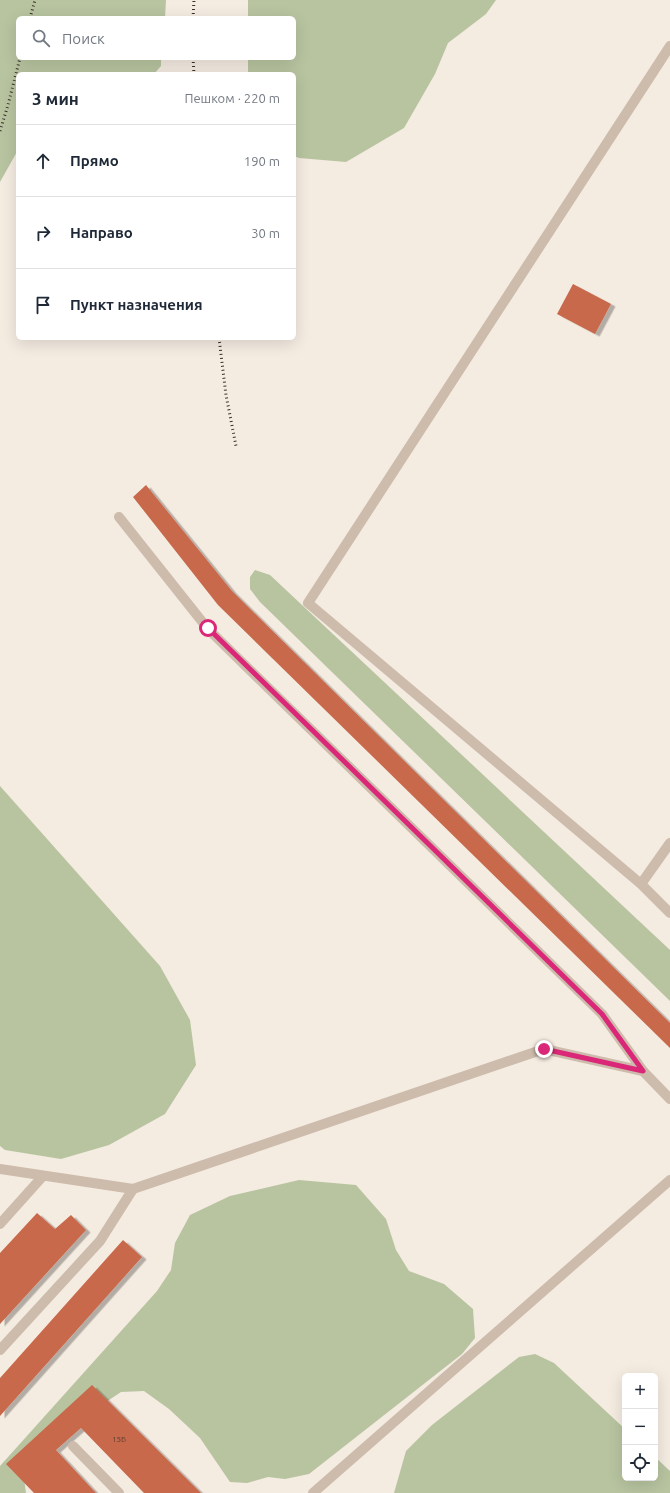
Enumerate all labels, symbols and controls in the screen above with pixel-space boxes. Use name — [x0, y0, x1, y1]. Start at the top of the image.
search box — [16, 16, 296, 60]
icon: search — [30, 27, 52, 49]
text: Поиск — [62, 30, 105, 47]
text: 3 мин — [32, 89, 79, 108]
text: Пешком · 220 m — [184, 91, 280, 105]
icon: ahead — [32, 150, 54, 172]
text: Прямо — [70, 152, 119, 169]
text: 190 m — [244, 154, 280, 168]
icon: right — [32, 222, 54, 244]
text: Направо — [70, 224, 133, 241]
text: 30 m — [251, 226, 280, 240]
icon: arrive — [32, 294, 54, 316]
text: Пункт назначения — [70, 296, 203, 313]
route start — [199, 619, 217, 637]
route end — [535, 1040, 553, 1058]
map controls — [622, 1373, 658, 1481]
button: + — [622, 1373, 658, 1409]
button: − — [622, 1409, 658, 1445]
house number: 15Б — [112, 1435, 126, 1444]
button: locate — [622, 1445, 658, 1481]

